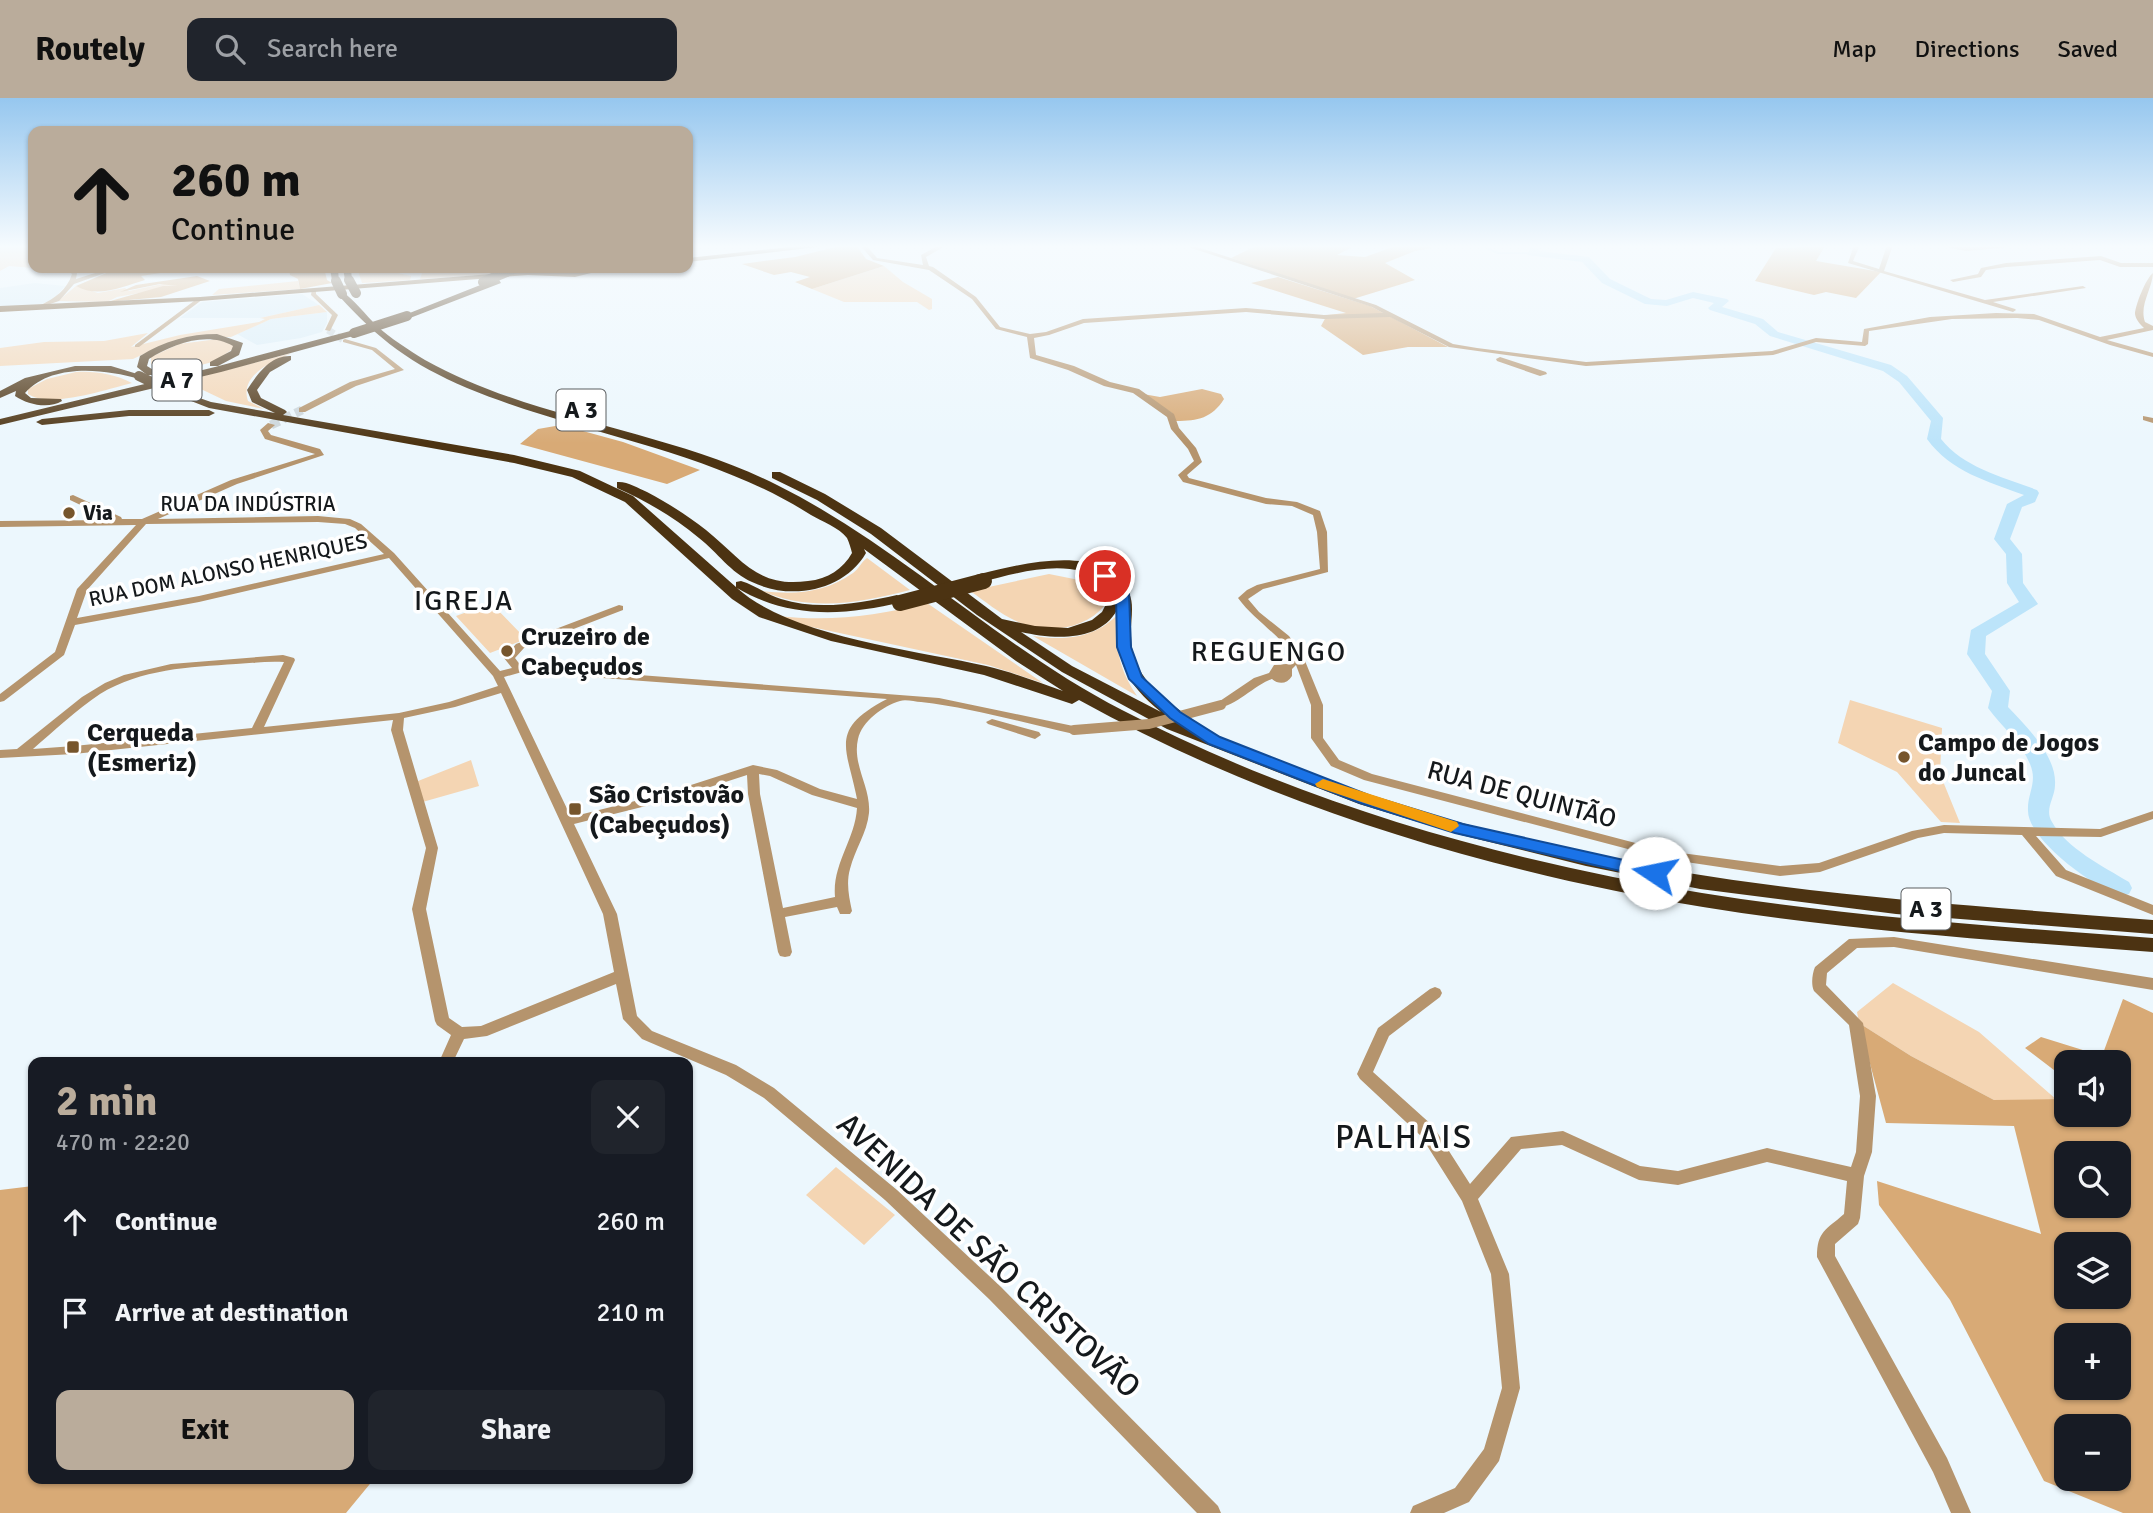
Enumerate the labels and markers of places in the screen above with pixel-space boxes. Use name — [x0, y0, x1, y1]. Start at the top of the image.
place label: Via — [83, 500, 113, 526]
marker: Via — [61, 505, 77, 521]
pin — [1075, 546, 1135, 606]
place label: Cruzeiro de Cabeçudos — [521, 621, 650, 683]
marker: Cruzeiro de Cabeçudos — [499, 643, 515, 659]
place label: Cerqueda (Esmeriz) — [87, 717, 197, 779]
place label: Campo de Jogos do Juncal — [1918, 727, 2099, 789]
marker: Cerqueda (Esmeriz) — [65, 739, 81, 755]
marker: Campo de Jogos do Juncal — [1896, 749, 1912, 765]
place label: São Cristovão (Cabeçudos) — [589, 779, 744, 841]
marker: São Cristovão (Cabeçudos) — [567, 801, 583, 817]

